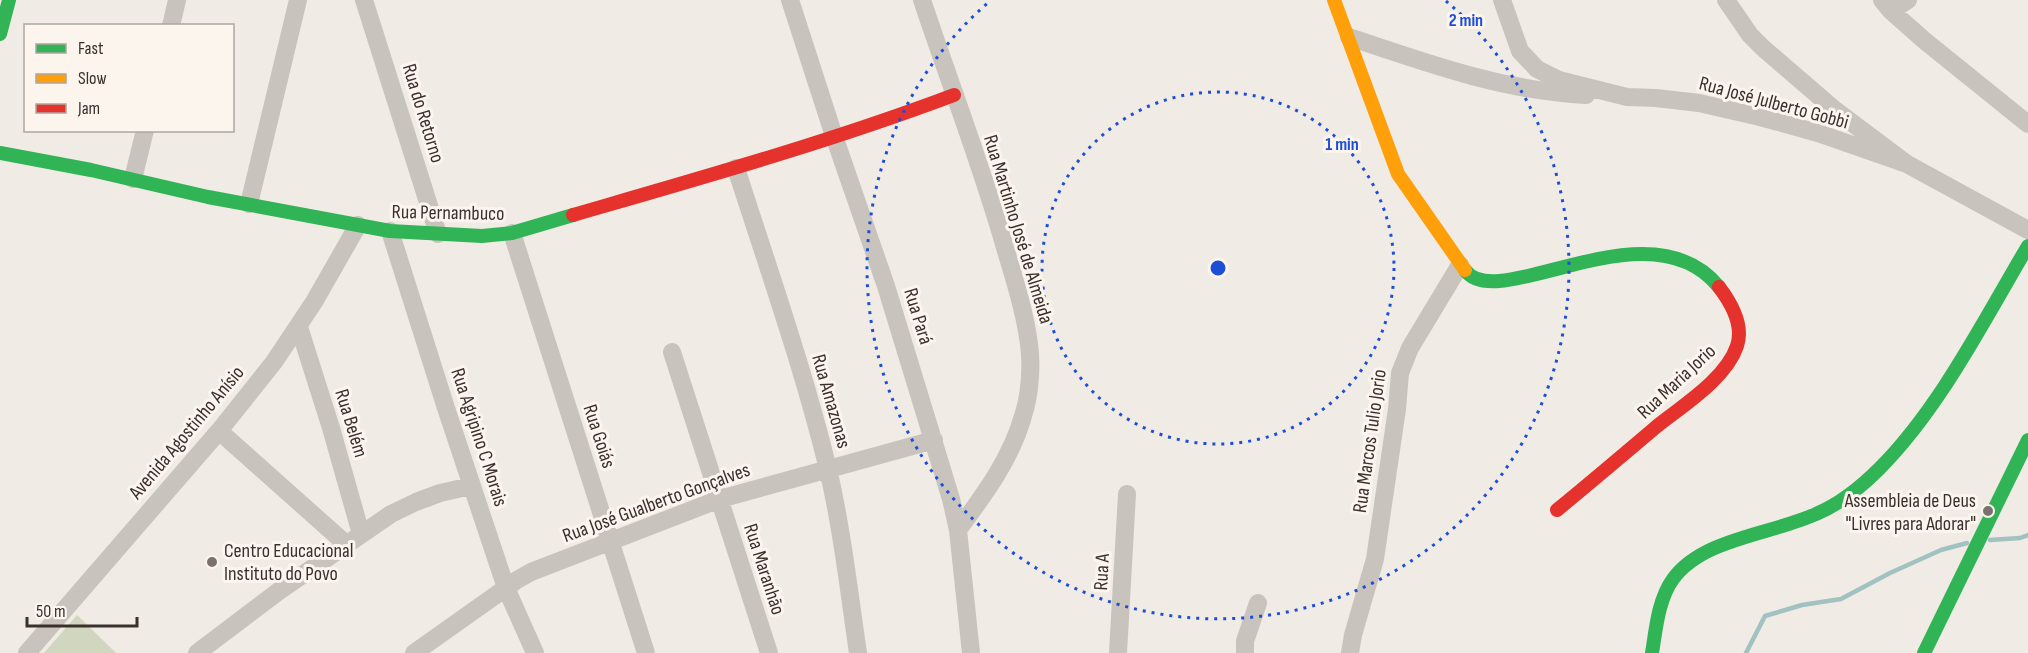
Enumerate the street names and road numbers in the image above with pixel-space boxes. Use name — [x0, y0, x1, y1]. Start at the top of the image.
street label: Rua do Retorno — [397, 61, 449, 166]
street label: Rua José Julberto Gobbi — [1696, 71, 1851, 134]
street label: Rua Martinho José de Almeida — [978, 132, 1058, 327]
street label: Rua Pernambuco — [391, 200, 505, 226]
street label: Rua Pará — [898, 285, 938, 347]
street label: Rua Maria Jorio — [1632, 339, 1721, 424]
street label: Rua Amazonas — [806, 352, 856, 451]
street label: Avenida Agostinho Anísio — [123, 361, 249, 505]
street label: Rua Agripino C Morais — [445, 365, 513, 509]
street label: Rua Marcos Tulio Jorio — [1348, 368, 1392, 514]
street label: Rua Belém — [329, 386, 373, 460]
street label: Rua Goiás — [578, 401, 621, 471]
street label: Rua José Gualberto Gonçalves — [559, 458, 753, 548]
street label: Rua Maranhão — [738, 521, 790, 618]
street label: Rua A — [1089, 552, 1115, 591]

